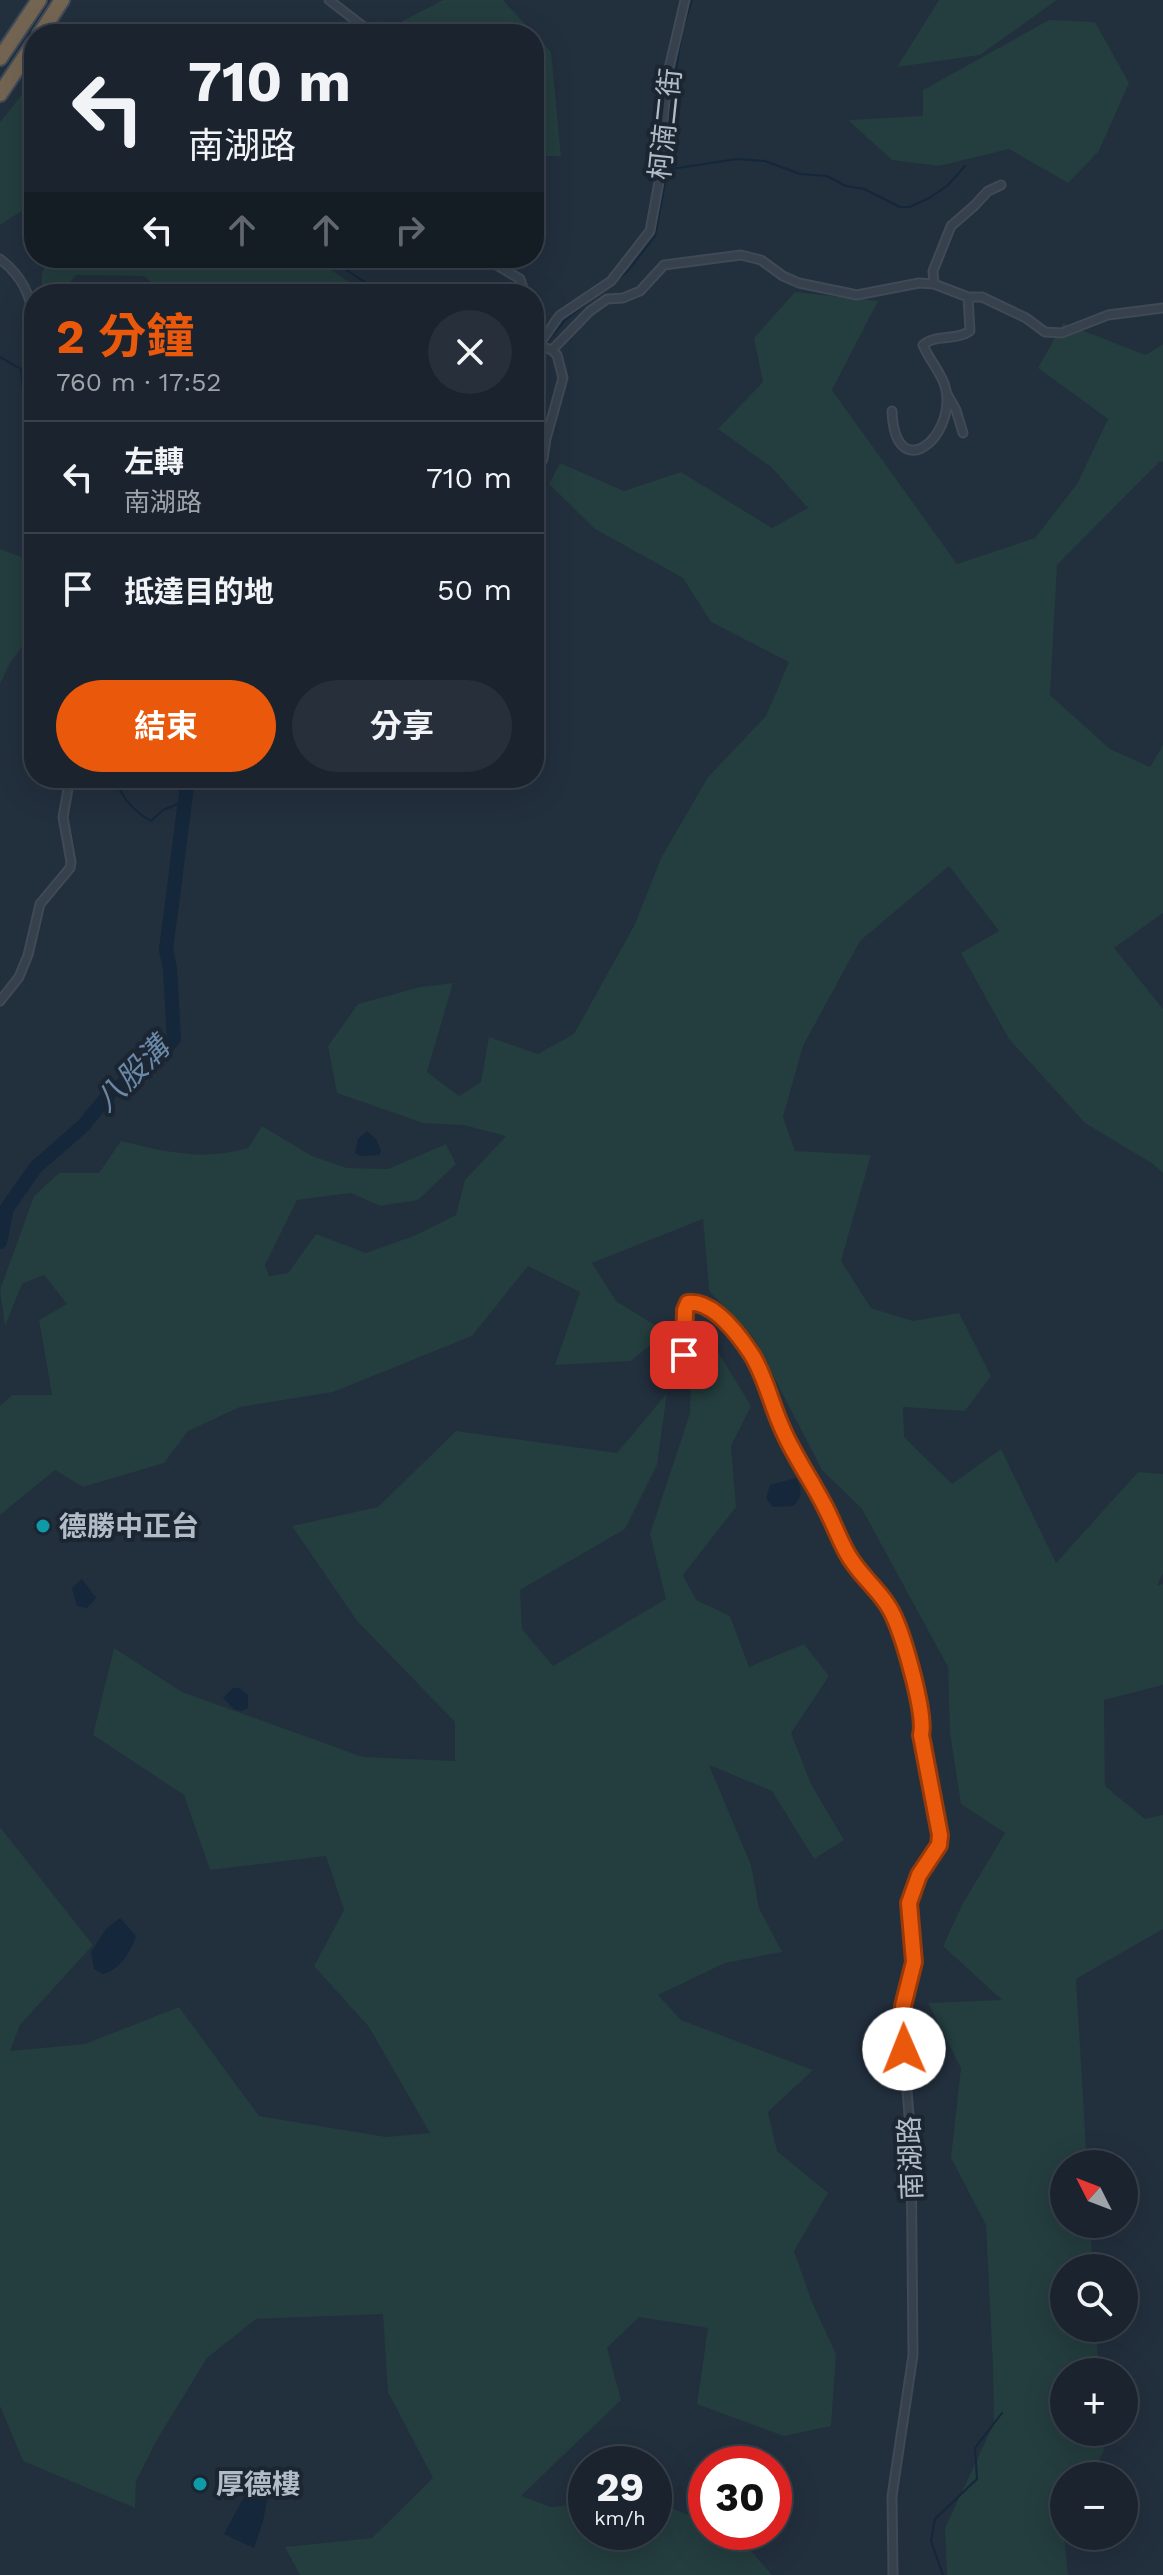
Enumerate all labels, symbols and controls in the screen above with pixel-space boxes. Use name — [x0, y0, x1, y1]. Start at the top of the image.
text: 710 m — [188, 49, 351, 115]
icon: left — [56, 56, 160, 160]
street label: 柯湳二街 — [643, 67, 688, 181]
text: 南湖路 — [188, 125, 296, 167]
icon: left — [136, 208, 180, 252]
icon: ahead — [220, 208, 264, 252]
icon: ahead — [304, 208, 348, 252]
icon: right — [388, 208, 432, 252]
text: 2 分鐘 — [56, 308, 194, 365]
button: close — [428, 310, 512, 394]
text: 760 m · 17:52 — [56, 367, 222, 397]
text: 左轉 — [124, 444, 184, 479]
icon: left — [56, 455, 100, 499]
text: 710 m — [426, 460, 512, 495]
text: 南湖路 — [124, 487, 202, 517]
icon: arrive — [56, 567, 100, 611]
text: 50 m — [437, 572, 512, 607]
text: 抵達目的地 — [124, 574, 274, 609]
button: 結束 — [56, 680, 276, 772]
button: 分享 — [292, 680, 512, 772]
water label: 八股溝 — [87, 1027, 179, 1118]
pin — [650, 1321, 718, 1389]
icon: arrive — [662, 1333, 706, 1377]
place label: 德勝中正台 — [59, 1510, 199, 1543]
marker: 德勝中正台 — [34, 1517, 52, 1535]
position arrow — [862, 2007, 946, 2091]
street label: 南湖路 — [893, 2115, 928, 2201]
north arrow — [1050, 2150, 1138, 2238]
map controls — [1050, 2150, 1138, 2550]
button: search — [1050, 2254, 1138, 2342]
button: + — [1050, 2358, 1138, 2446]
speed limit sign: 30 — [688, 2446, 792, 2550]
button: − — [1050, 2462, 1138, 2550]
text: 29 — [596, 2464, 644, 2511]
place label: 厚德樓 — [216, 2468, 300, 2501]
marker: 厚德樓 — [191, 2475, 209, 2493]
text: km/h — [594, 2506, 646, 2530]

